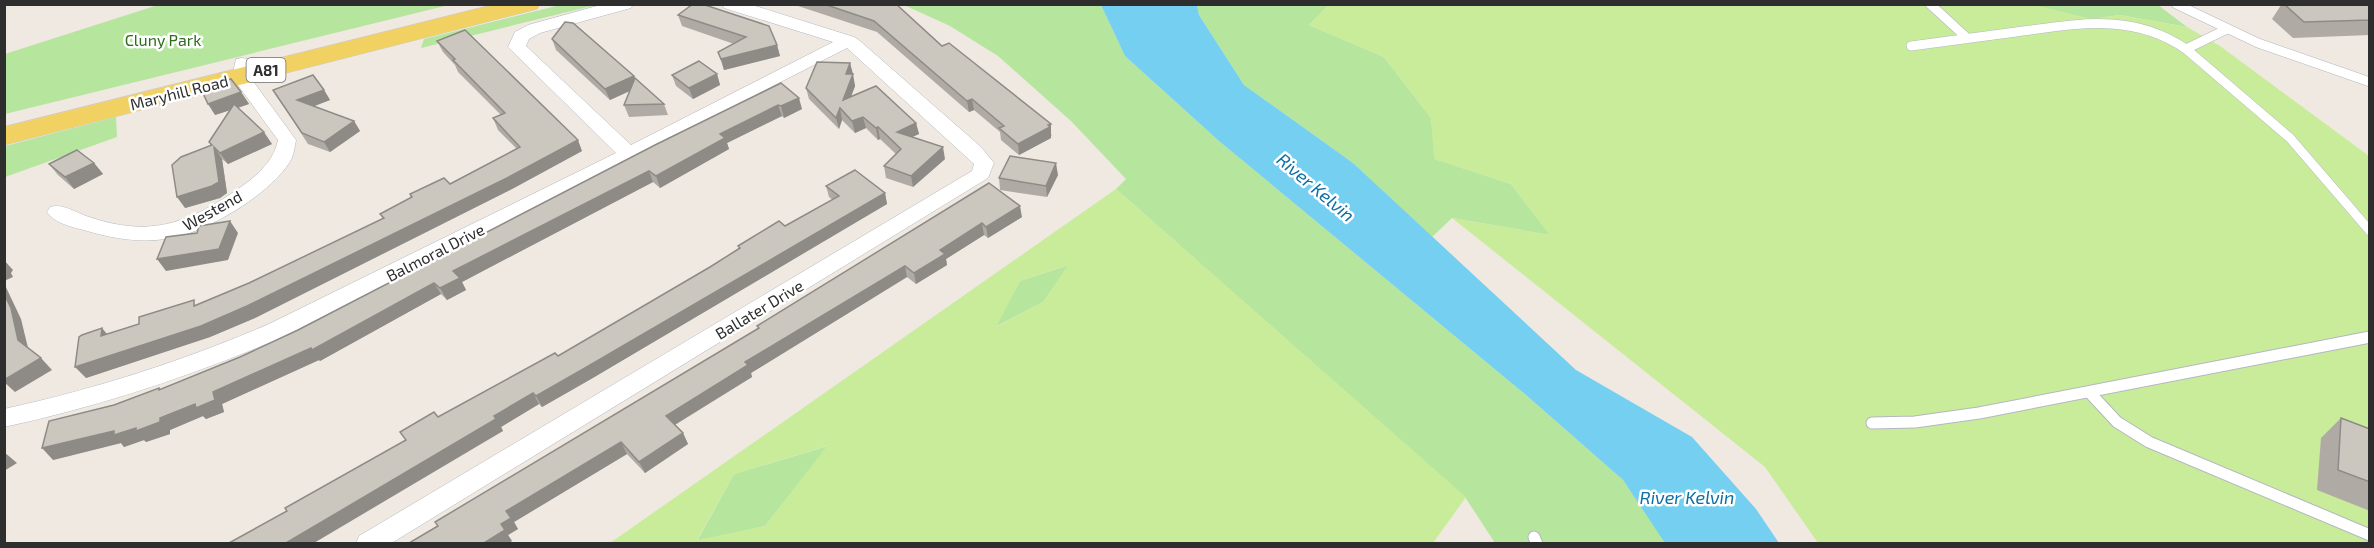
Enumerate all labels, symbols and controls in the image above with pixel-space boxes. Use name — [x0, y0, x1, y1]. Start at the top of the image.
park label: Cluny Park — [125, 30, 201, 49]
road number: A81 — [246, 58, 286, 82]
street label: Maryhill Road — [128, 71, 230, 113]
water label: River Kelvin — [1273, 148, 1359, 226]
street label: Westend — [179, 186, 245, 234]
street label: Balmoral Drive — [383, 219, 487, 285]
street label: Ballater Drive — [712, 275, 806, 343]
water label: River Kelvin — [1640, 486, 1734, 508]

